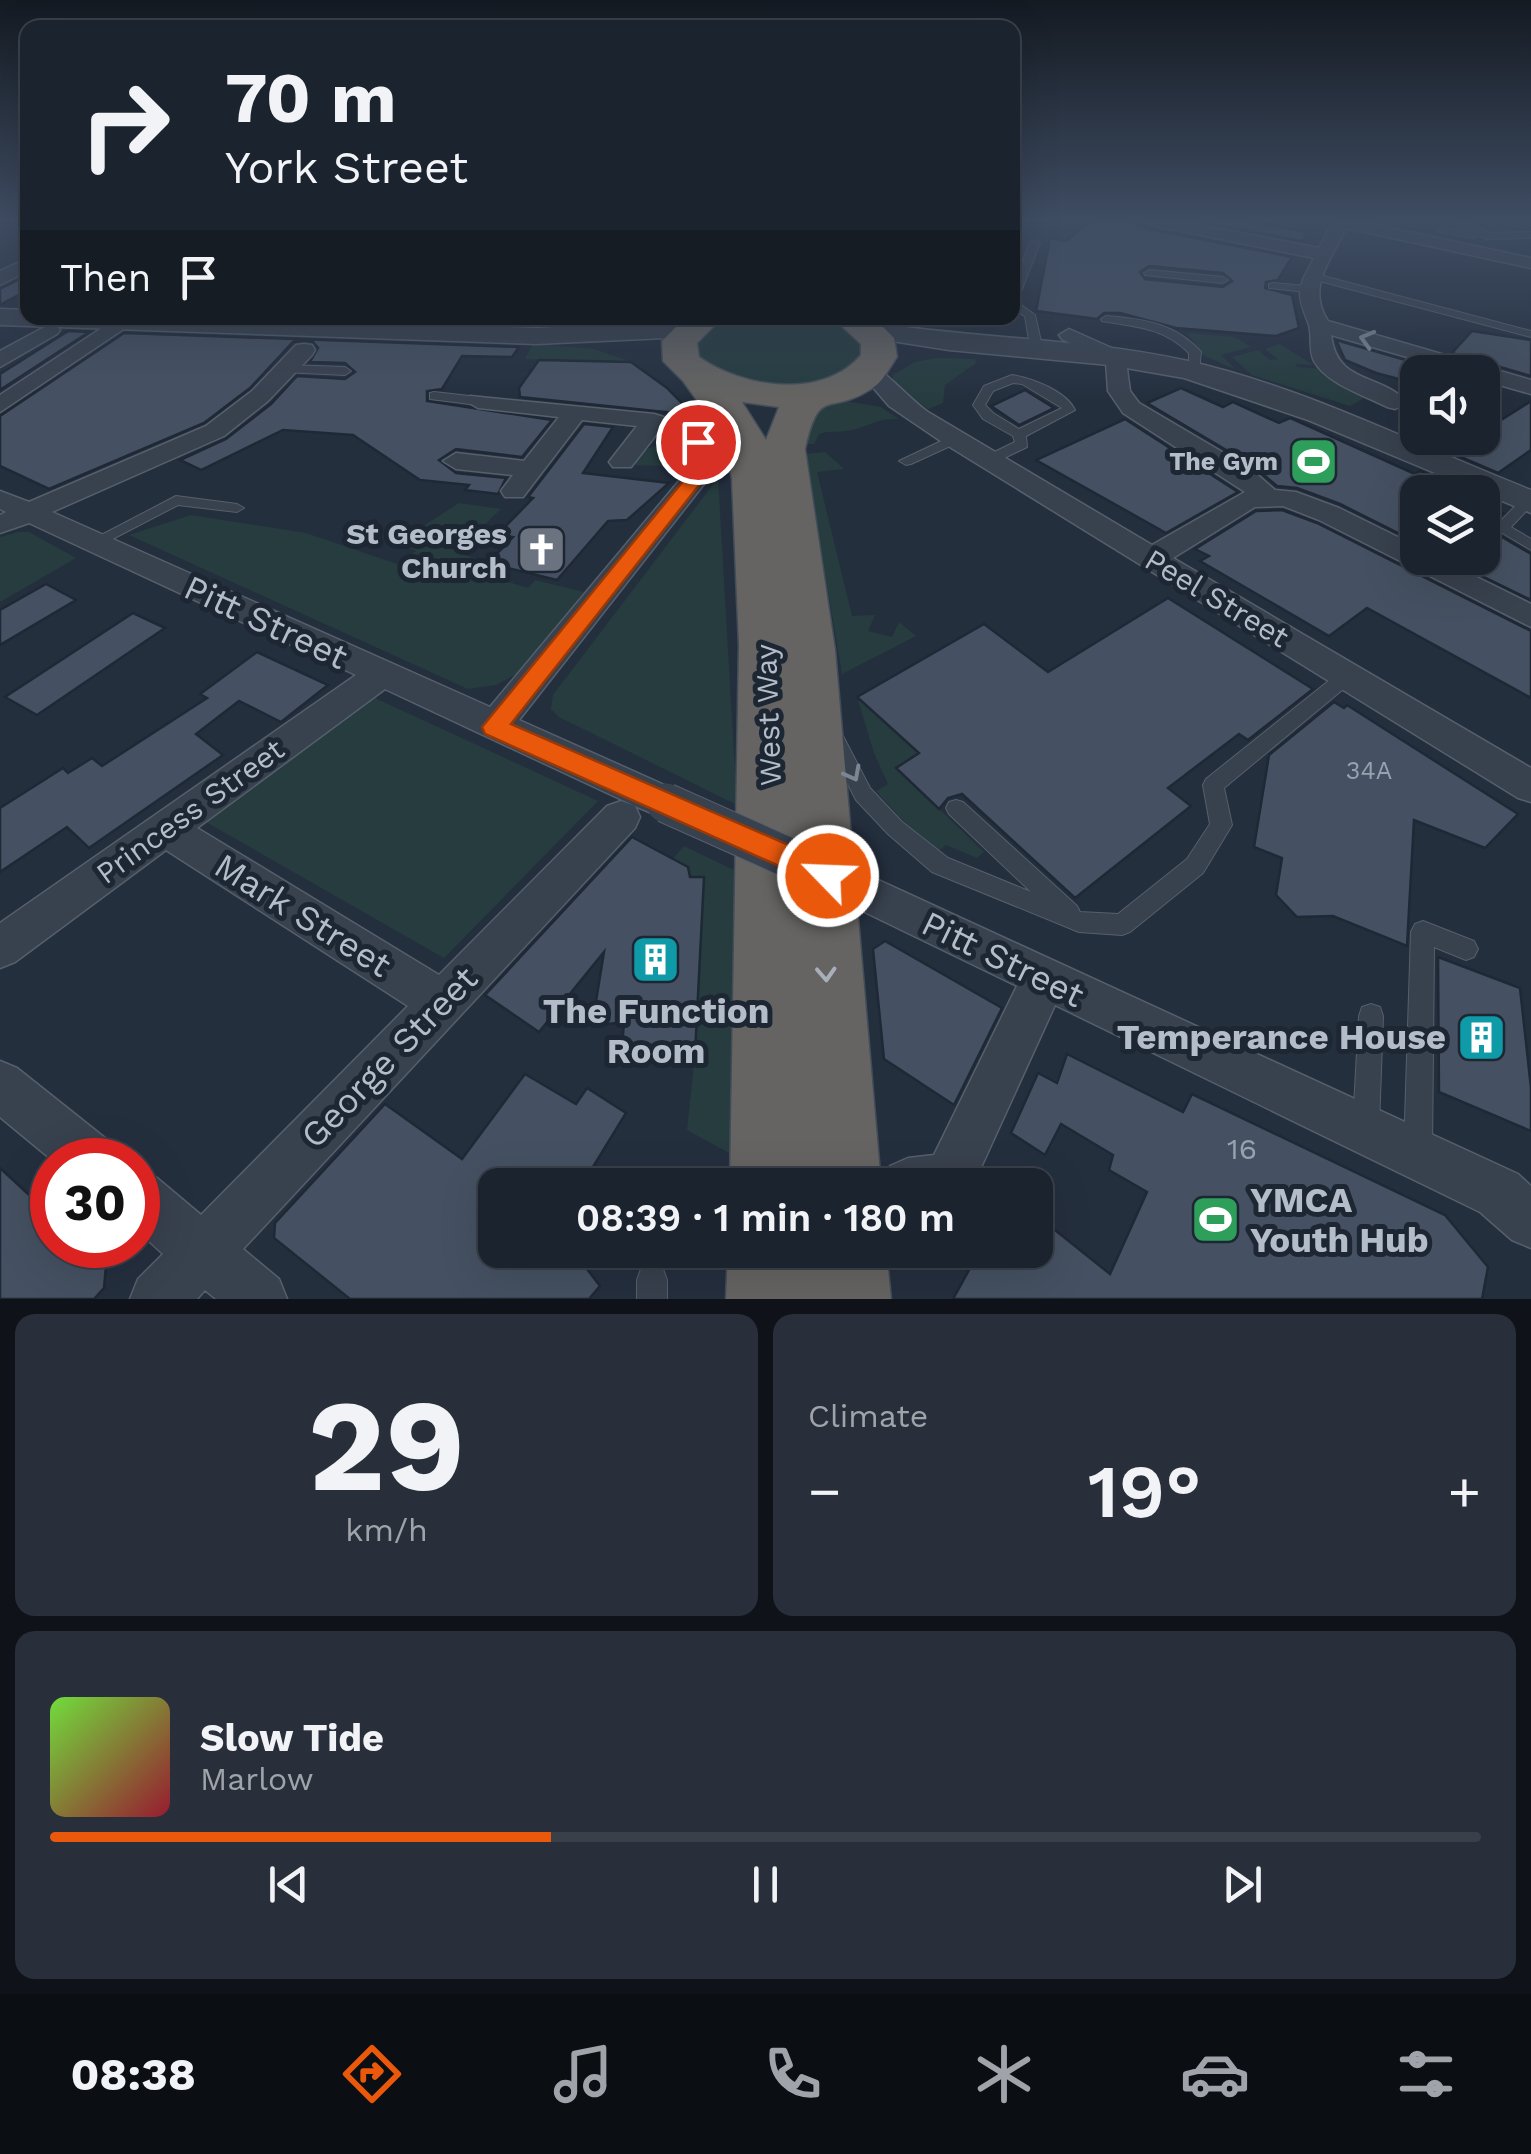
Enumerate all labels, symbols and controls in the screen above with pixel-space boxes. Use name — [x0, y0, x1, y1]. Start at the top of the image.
text: 70 m — [225, 57, 397, 139]
icon: right — [60, 60, 190, 190]
text: York Street — [225, 141, 468, 194]
icon: arrive — [171, 250, 226, 305]
text: Then — [60, 256, 151, 300]
one-way arrow — [1359, 330, 1376, 351]
map controls — [1400, 355, 1500, 575]
button: sound — [1400, 355, 1500, 455]
pin — [656, 400, 741, 485]
icon: arrive — [671, 415, 726, 470]
sports icon: The Gym — [1287, 435, 1339, 487]
place label: The Gym — [1169, 447, 1278, 476]
button: layers — [1400, 475, 1500, 575]
place label: St Georges Church — [346, 516, 507, 585]
church icon: St Georges Church — [516, 524, 568, 576]
street label: Peel Street — [1139, 541, 1296, 655]
street label: Pitt Street — [178, 566, 354, 678]
street label: West Way — [748, 643, 788, 787]
street label: Princess Street — [89, 731, 291, 891]
house number: 34A — [1346, 756, 1392, 785]
one-way arrow — [840, 764, 860, 782]
position arrow — [776, 824, 880, 928]
street label: Mark Street — [207, 844, 399, 986]
street label: Pitt Street — [915, 902, 1091, 1016]
building icon: The Function Room — [630, 933, 682, 985]
street label: George Street — [292, 957, 486, 1156]
one-way arrow — [816, 966, 837, 982]
place label: The Function Room — [543, 990, 769, 1072]
building icon: Temperance House — [1455, 1011, 1507, 1063]
place label: Temperance House — [1117, 1016, 1446, 1058]
house number: 16 — [1227, 1131, 1257, 1166]
speed limit sign: 30 — [30, 1138, 160, 1268]
place label: YMCA Youth Hub — [1250, 1179, 1429, 1261]
sports icon: YMCA Youth Hub — [1189, 1194, 1241, 1246]
text: 08:39 · 1 min · 180 m — [576, 1196, 955, 1240]
text: 29 — [308, 1369, 465, 1522]
text: Climate — [808, 1397, 928, 1435]
text: 19° — [1088, 1447, 1201, 1535]
text: − — [808, 1459, 841, 1523]
text: + — [1448, 1459, 1481, 1523]
text: km/h — [345, 1511, 428, 1549]
text: Slow Tide — [200, 1716, 384, 1760]
text: Marlow — [200, 1760, 314, 1798]
icon: previous — [261, 1857, 316, 1912]
icon: pause — [738, 1857, 793, 1912]
icon: next — [1215, 1857, 1270, 1912]
icon: directions — [337, 2039, 407, 2109]
icon: music — [548, 2039, 618, 2109]
icon: phone — [758, 2039, 828, 2109]
icon: climate — [969, 2039, 1039, 2109]
icon: car — [1180, 2039, 1250, 2109]
icon: filters — [1391, 2039, 1461, 2109]
text: 08:38 — [70, 2048, 196, 2101]

